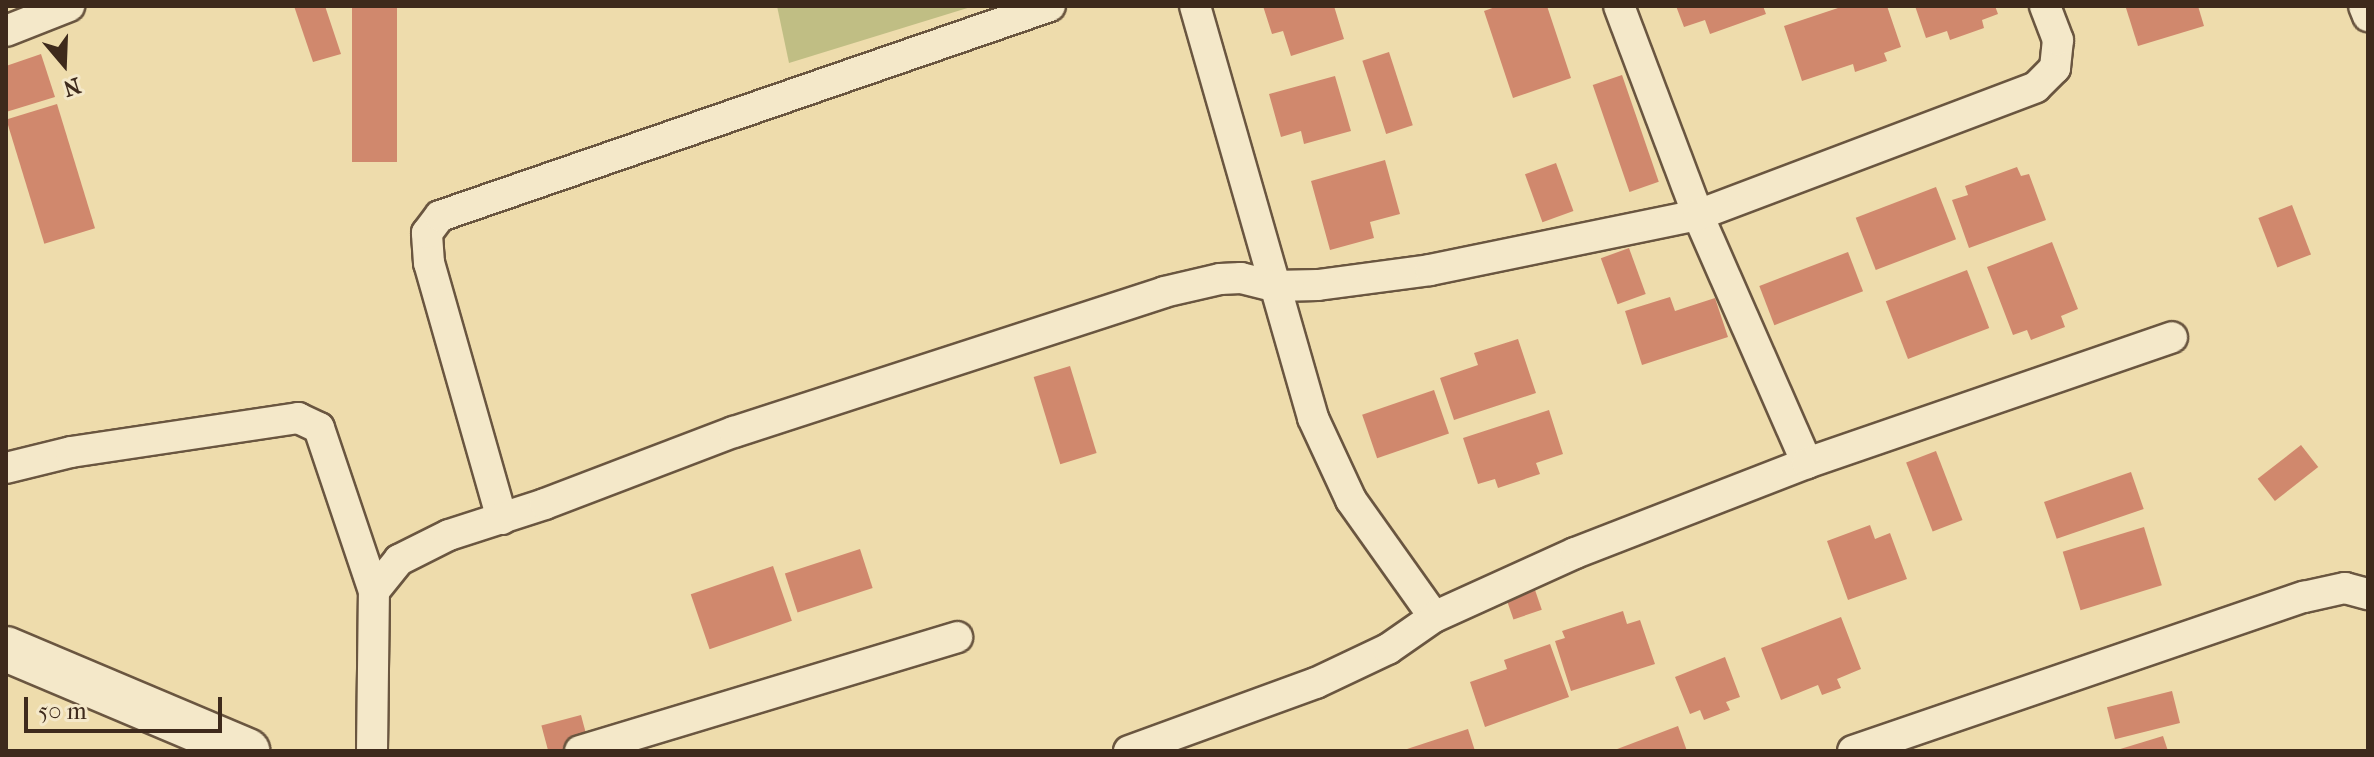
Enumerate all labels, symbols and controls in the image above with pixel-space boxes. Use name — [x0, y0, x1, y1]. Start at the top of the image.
north arrow — [24, 24, 104, 104]
text: N — [60, 72, 84, 102]
scale bar — [28, 681, 226, 731]
text: 50 m — [38, 697, 87, 725]

